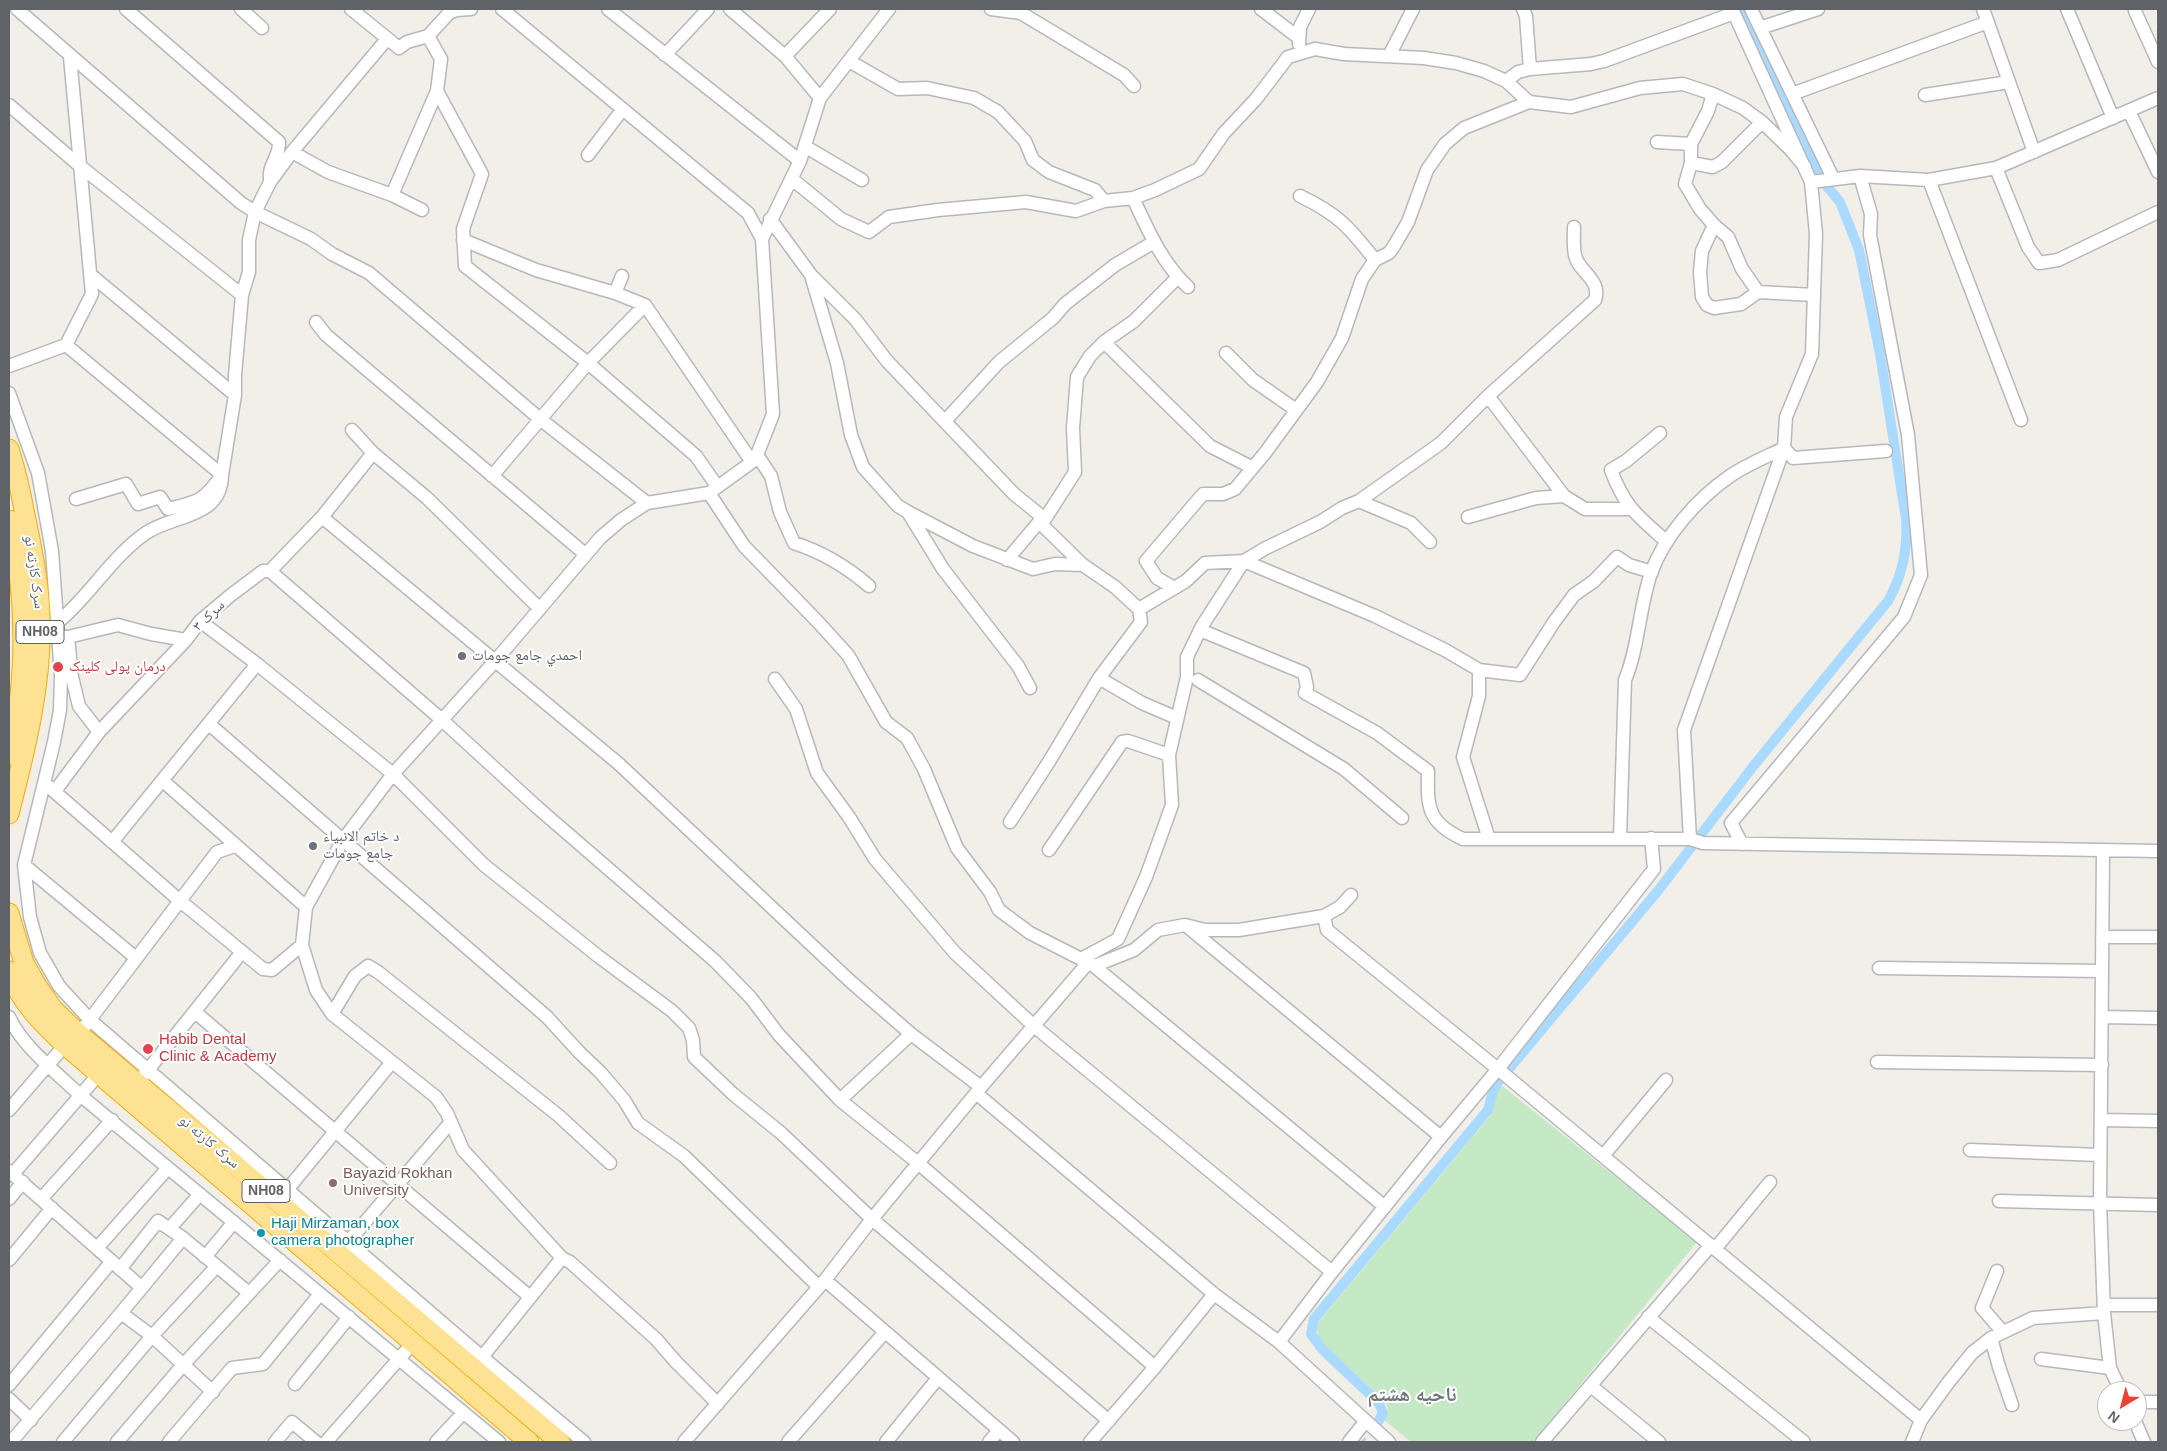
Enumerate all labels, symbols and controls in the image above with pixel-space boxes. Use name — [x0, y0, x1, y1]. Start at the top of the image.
street label: سرک کارته نو — [20, 534, 48, 610]
street label: سرک ۳ — [189, 596, 229, 636]
road number: NH08 — [16, 620, 64, 644]
place label: احمدي جامع جومات — [472, 647, 582, 665]
marker: احمدي جامع جومات — [456, 650, 468, 662]
place label: درمان پولی کلینک — [69, 658, 166, 676]
marker: درمان پولی کلینک — [51, 660, 65, 674]
place label: د خاتم الانبیاء جامع جومات — [323, 828, 400, 863]
marker: د خاتم الانبیاء جامع جومات — [307, 840, 319, 852]
place label: Habib Dental Clinic & Academy — [159, 1031, 277, 1066]
marker: Habib Dental Clinic & Academy — [141, 1042, 155, 1056]
street label: سرک کارته نو — [175, 1111, 243, 1173]
place label: Bayazid Rokhan University — [343, 1165, 452, 1200]
marker: Bayazid Rokhan University — [327, 1177, 339, 1189]
road number: NH08 — [242, 1180, 290, 1202]
place label: Haji Mirzaman, box camera photographer — [271, 1215, 414, 1250]
marker: Haji Mirzaman, box camera photographer — [255, 1227, 267, 1239]
north arrow — [2097, 1381, 2147, 1431]
district label: ناحیه هشتم — [1368, 1383, 1456, 1407]
text: N — [2105, 1408, 2122, 1427]

